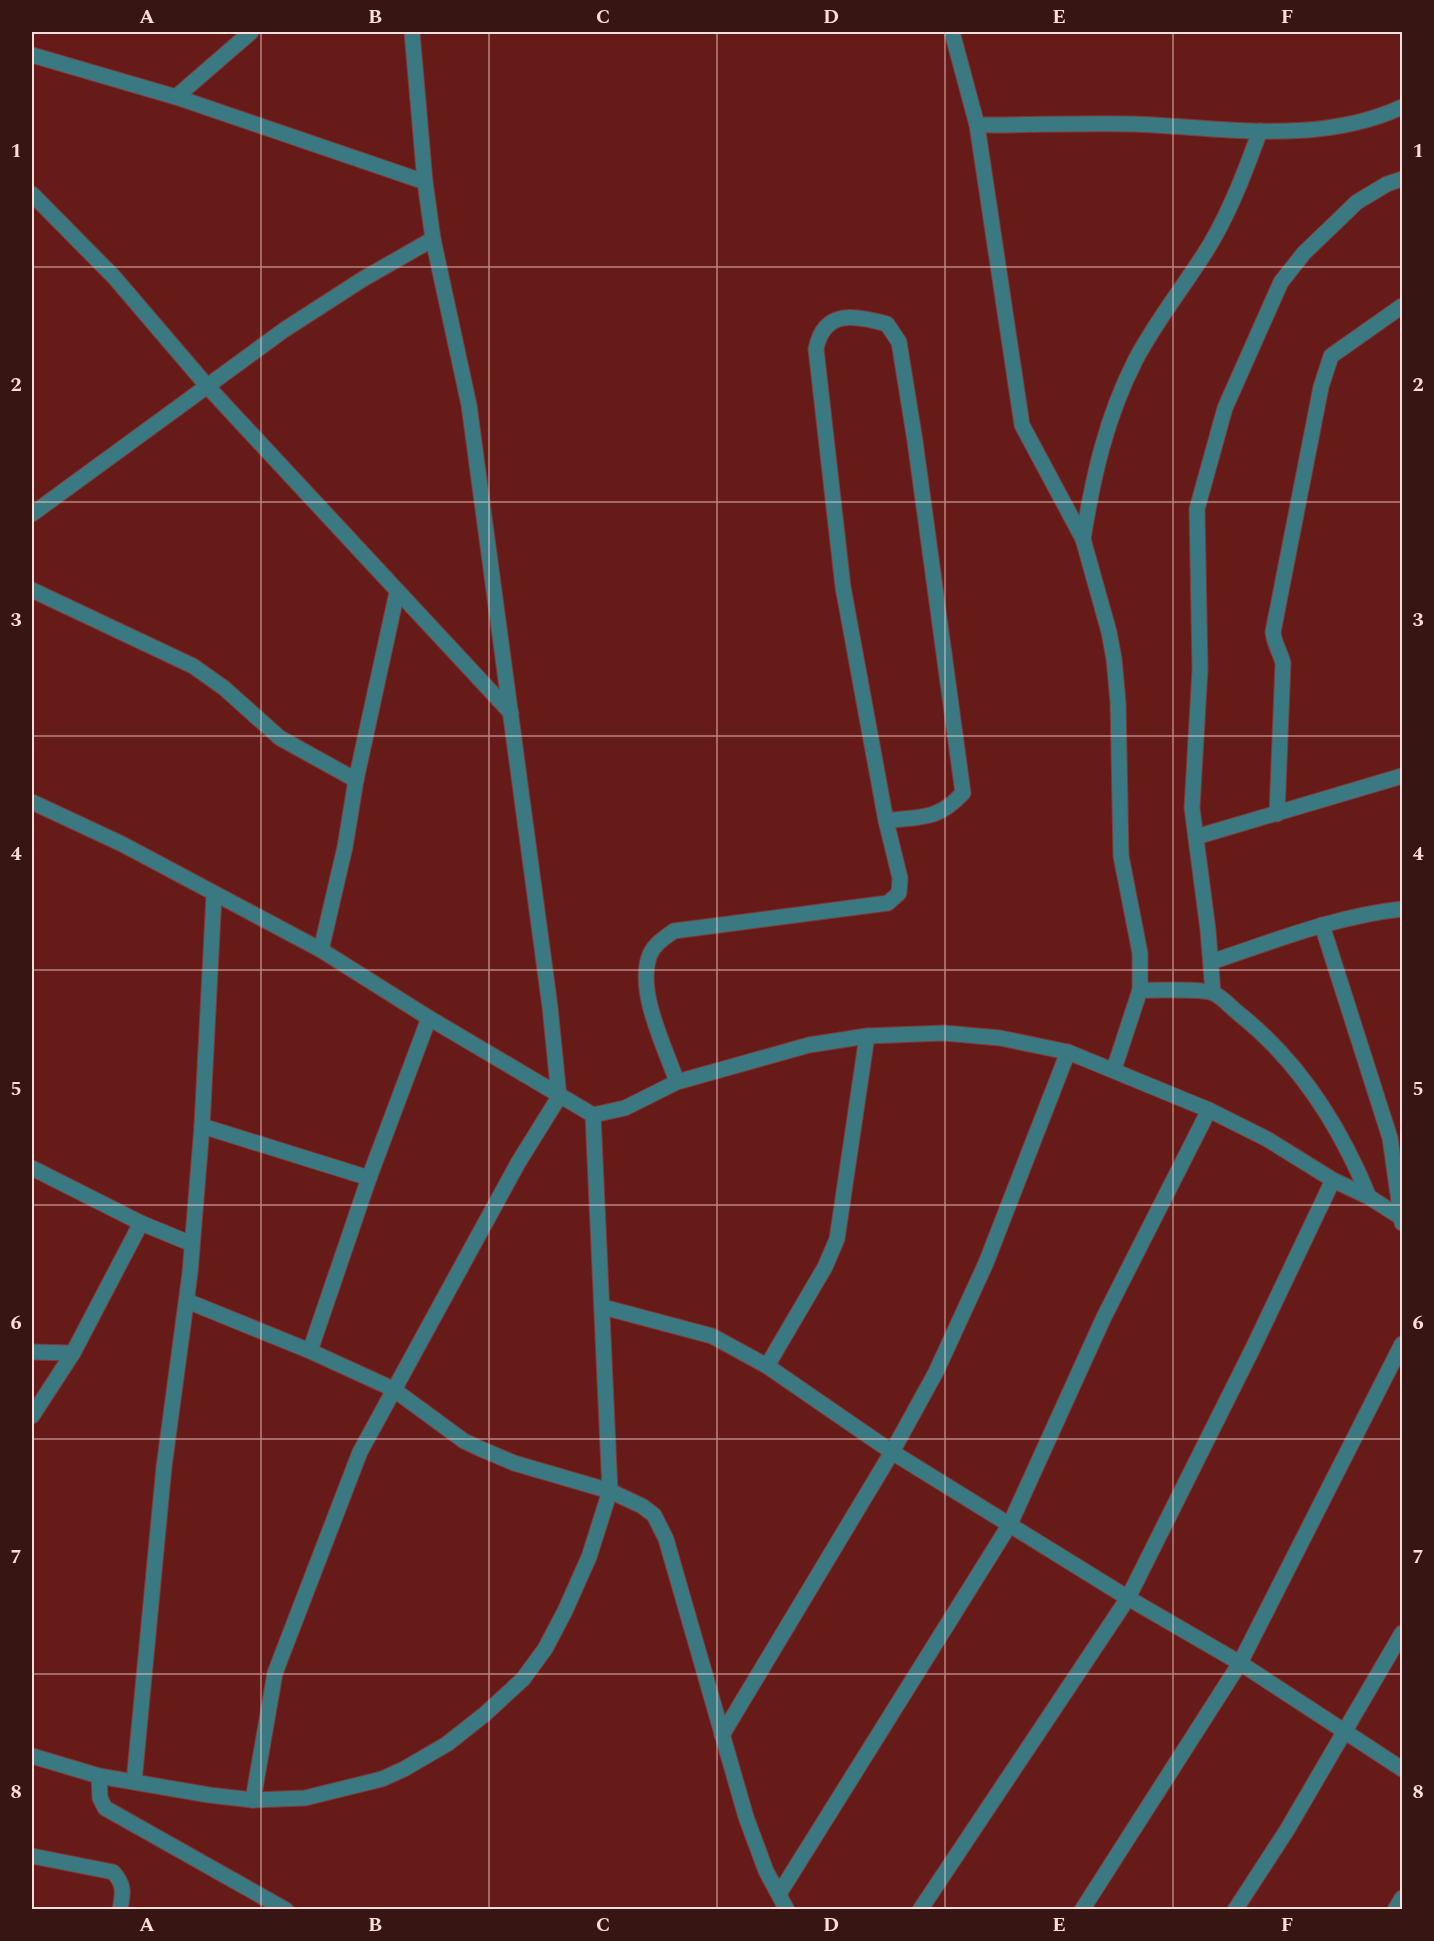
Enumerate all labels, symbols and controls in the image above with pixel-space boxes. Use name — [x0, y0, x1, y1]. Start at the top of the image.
text: A — [139, 2, 155, 32]
text: B — [368, 2, 382, 32]
text: C — [596, 2, 610, 32]
text: D — [823, 2, 839, 32]
text: E — [1052, 2, 1066, 32]
text: F — [1281, 2, 1293, 32]
text: 1 — [10, 136, 22, 166]
text: 1 — [1412, 136, 1424, 166]
text: 2 — [10, 370, 22, 400]
text: 2 — [1412, 370, 1424, 400]
text: 3 — [10, 605, 22, 635]
text: 3 — [1412, 605, 1424, 635]
text: 4 — [10, 839, 22, 869]
text: 4 — [1412, 839, 1424, 869]
text: 5 — [10, 1074, 22, 1104]
text: 5 — [1412, 1074, 1424, 1104]
text: 6 — [10, 1308, 22, 1338]
text: 6 — [1412, 1308, 1424, 1338]
text: 7 — [10, 1542, 22, 1572]
text: 7 — [1412, 1542, 1424, 1572]
text: 8 — [10, 1777, 22, 1807]
text: 8 — [1412, 1777, 1424, 1807]
text: A — [139, 1910, 155, 1940]
text: B — [368, 1910, 382, 1940]
text: C — [596, 1910, 610, 1940]
text: D — [823, 1910, 839, 1940]
text: E — [1052, 1910, 1066, 1940]
text: F — [1281, 1910, 1293, 1940]

